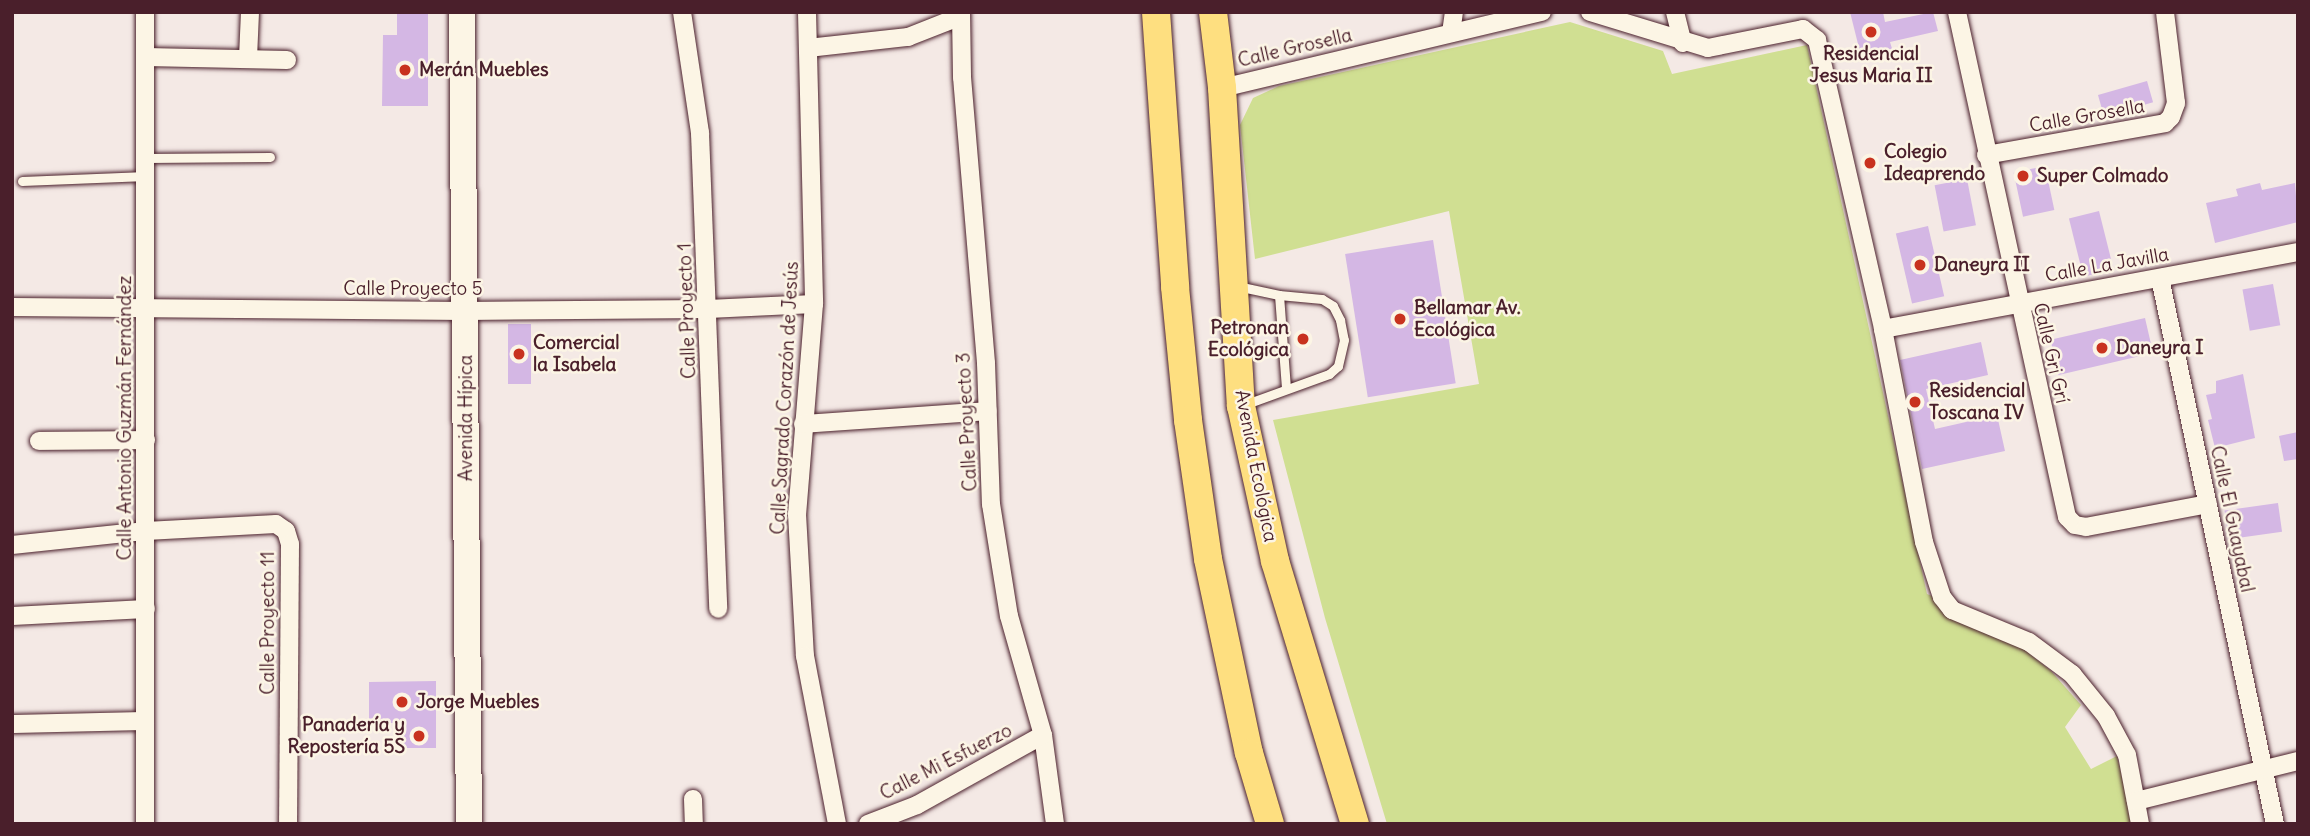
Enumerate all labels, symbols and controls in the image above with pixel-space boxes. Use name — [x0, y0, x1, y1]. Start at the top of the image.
street label: Calle Grosella — [1236, 24, 1354, 72]
marker: Residencial Jesus Maria II — [1863, 24, 1879, 40]
place label: Residencial Jesus Maria II — [1810, 43, 1932, 87]
place label: Merán Muebles — [419, 59, 549, 81]
marker: Merán Muebles — [397, 62, 413, 78]
street label: Calle Grosella — [2028, 95, 2146, 137]
place label: Colegio Ideaprendo — [1884, 141, 1985, 185]
marker: Colegio Ideaprendo — [1862, 155, 1878, 171]
place label: Super Colmado — [2037, 165, 2169, 187]
marker: Super Colmado — [2015, 168, 2031, 184]
street label: Calle Proyecto 1 — [673, 243, 701, 379]
street label: Calle La Javilla — [2043, 243, 2171, 287]
place label: Daneyra II — [1934, 254, 2030, 276]
marker: Daneyra II — [1912, 257, 1928, 273]
street label: Calle Sagrado Corazón de Jesús — [766, 261, 804, 535]
street label: Calle Antonio Guzmán Fernández — [114, 276, 136, 560]
street label: Calle Proyecto 5 — [343, 278, 483, 300]
place label: Bellamar Av. Ecológica — [1414, 297, 1521, 341]
street label: Calle Gri Grí — [2028, 301, 2074, 405]
marker: Bellamar Av. Ecológica — [1392, 311, 1408, 327]
place label: Petronan Ecológica — [1208, 317, 1289, 361]
marker: Petronan Ecológica — [1295, 331, 1311, 347]
place label: Comercial la Isabela — [533, 332, 620, 376]
place label: Daneyra I — [2116, 337, 2204, 359]
marker: Daneyra I — [2094, 340, 2110, 356]
marker: Comercial la Isabela — [511, 346, 527, 362]
street label: Calle Proyecto 3 — [952, 352, 982, 492]
street label: Avenida Hípica — [455, 355, 477, 481]
place label: Residencial Toscana IV — [1929, 380, 2025, 424]
street label: Avenida Ecológica — [1230, 388, 1282, 544]
marker: Residencial Toscana IV — [1907, 394, 1923, 410]
street label: Calle El Guayabal — [2205, 444, 2259, 594]
street label: Calle Proyecto 11 — [257, 551, 279, 695]
place label: Jorge Muebles — [416, 691, 539, 713]
marker: Jorge Muebles — [394, 694, 410, 710]
place label: Panadería y Repostería 5S — [288, 714, 405, 758]
street label: Calle Mi Esfuerzo — [876, 719, 1016, 805]
marker: Panadería y Repostería 5S — [411, 728, 427, 744]

